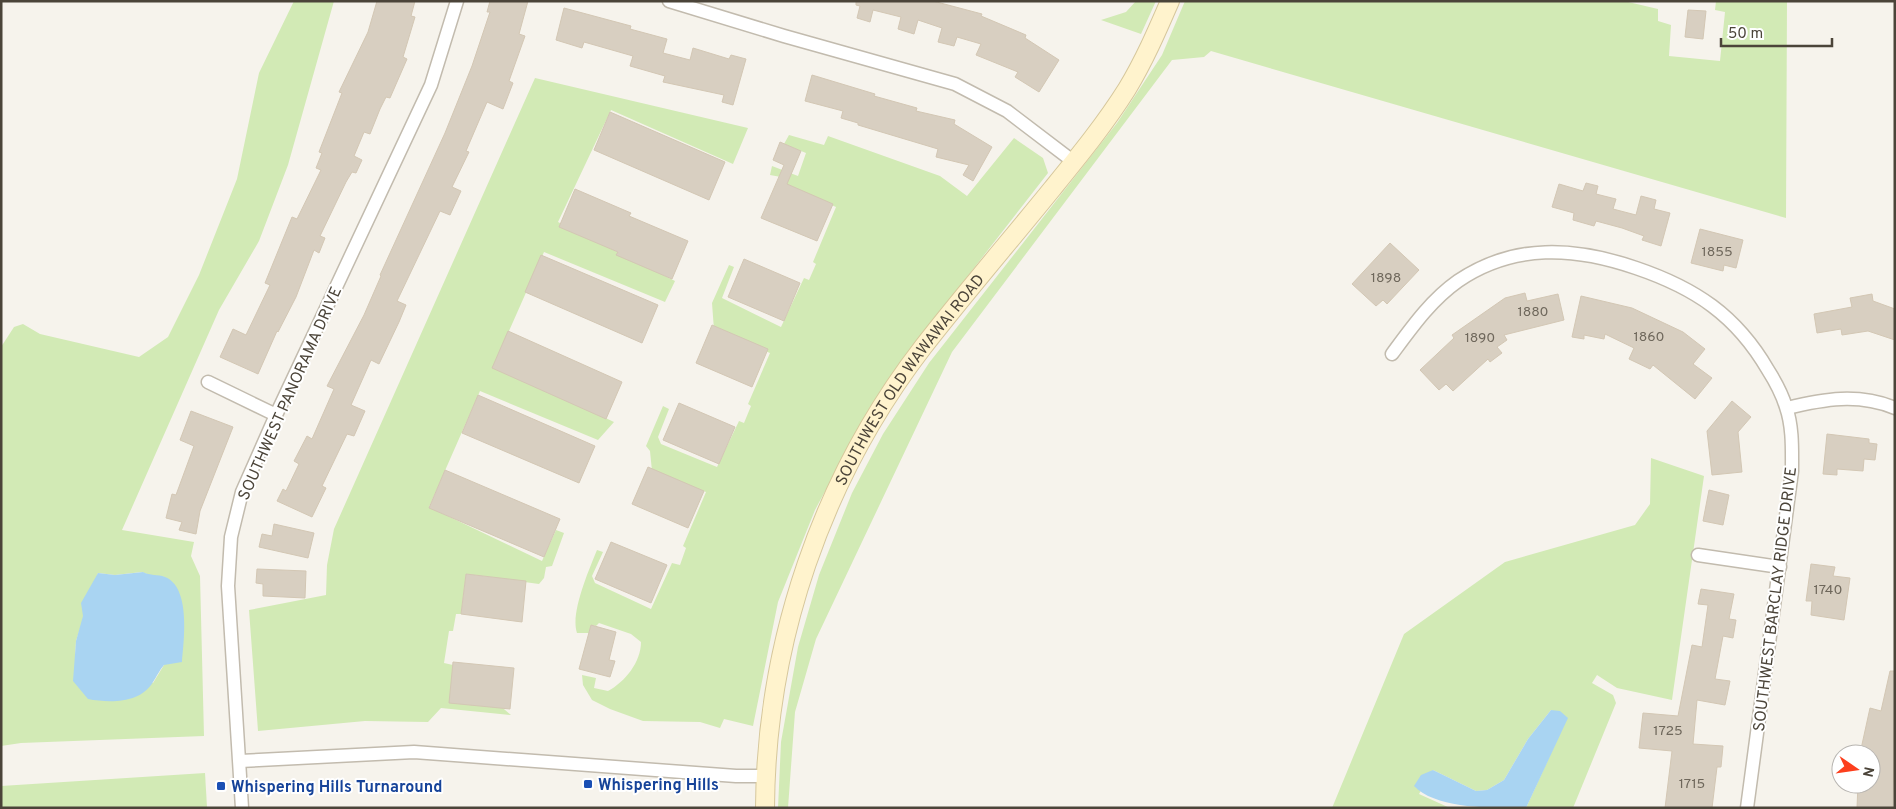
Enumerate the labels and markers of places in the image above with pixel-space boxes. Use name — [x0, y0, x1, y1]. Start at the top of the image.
place label: Whispering Hills — [598, 776, 719, 796]
place label: Whispering Hills Turnaround — [231, 778, 443, 798]
marker: Whispering Hills — [582, 778, 594, 790]
marker: Whispering Hills Turnaround — [215, 780, 227, 792]

